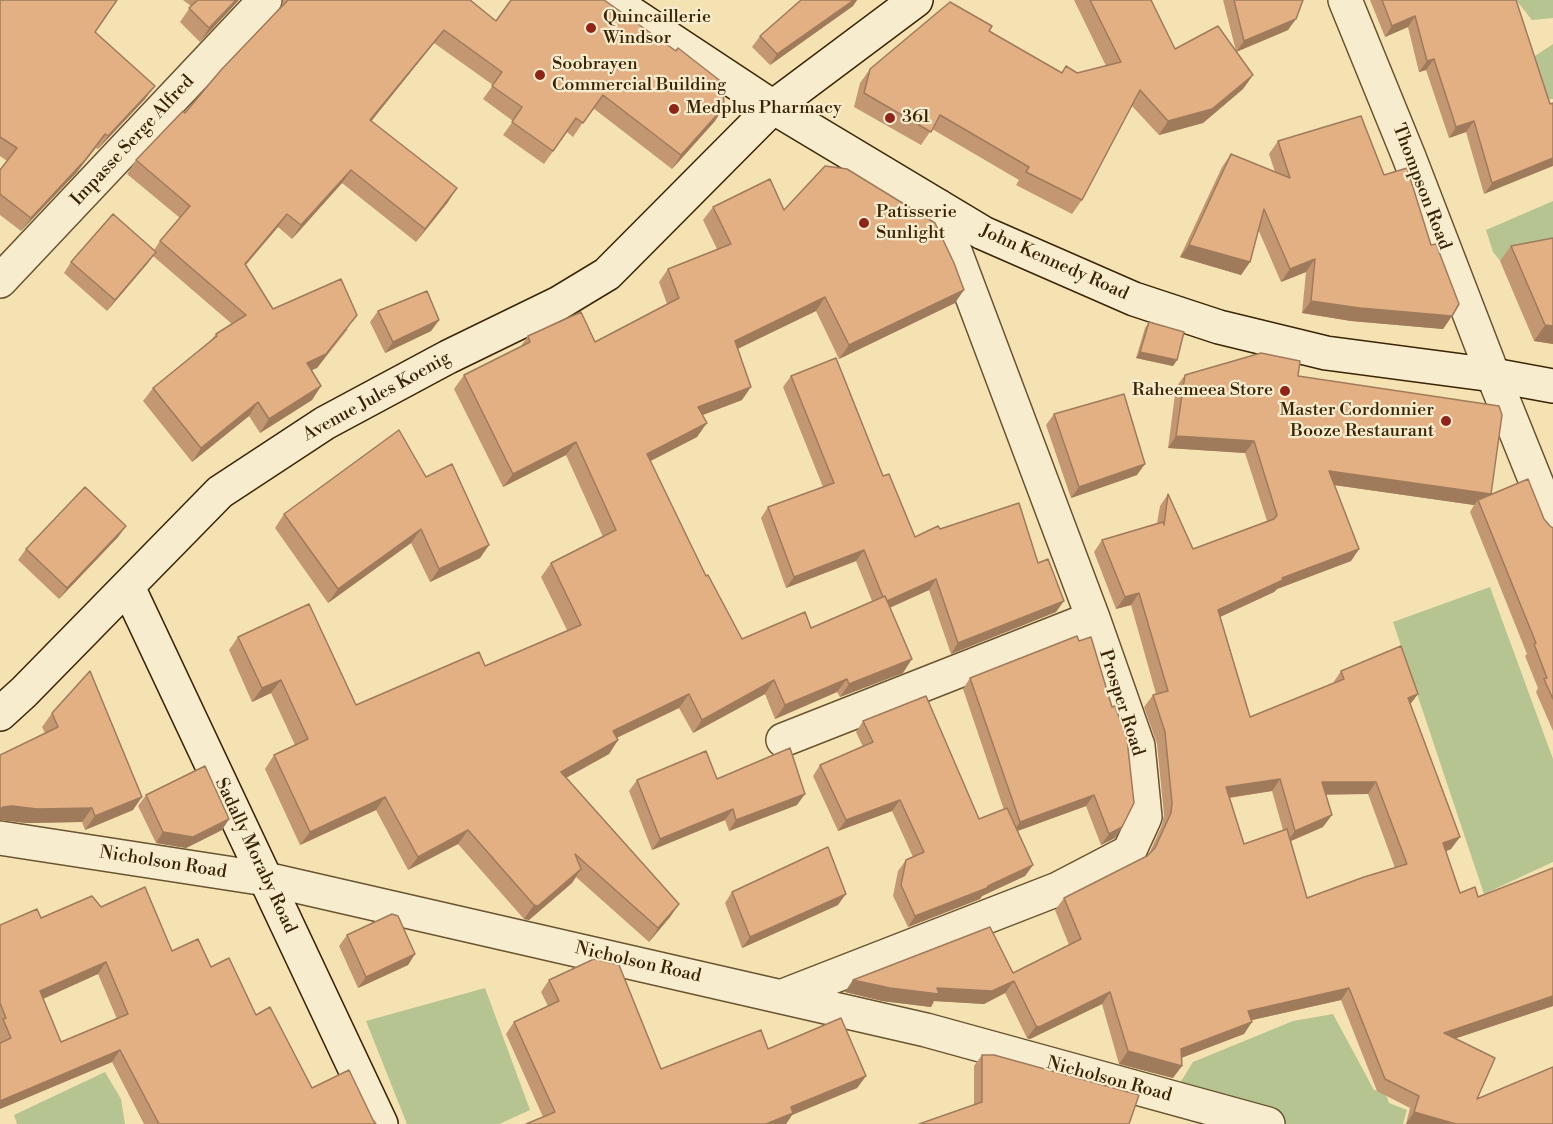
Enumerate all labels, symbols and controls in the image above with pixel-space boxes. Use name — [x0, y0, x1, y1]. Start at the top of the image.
place label: Quincaillerie Windsor — [603, 7, 711, 50]
marker: Quincaillerie Windsor — [584, 21, 598, 35]
place label: Soobrayen Commercial Building — [552, 54, 726, 97]
marker: Soobrayen Commercial Building — [533, 68, 547, 82]
street label: Impasse Serge Alfred — [67, 71, 199, 211]
place label: Medplus Pharmacy — [686, 98, 842, 120]
marker: Medplus Pharmacy — [667, 102, 681, 116]
place label: 361 — [902, 107, 930, 129]
marker: 361 — [883, 111, 897, 125]
street label: Thompson Road — [1387, 121, 1455, 253]
place label: Patisserie Sunlight — [876, 202, 957, 244]
marker: Patisserie Sunlight — [857, 216, 871, 230]
street label: John Kennedy Road — [976, 221, 1132, 305]
street label: Avenue Jules Koenig — [300, 348, 454, 446]
place label: Raheemeea Store — [1132, 380, 1273, 402]
marker: Raheemeea Store — [1278, 384, 1292, 398]
place label: Master Cordonnier Booze Restaurant — [1279, 400, 1434, 442]
marker: Master Cordonnier Booze Restaurant — [1439, 414, 1453, 428]
street label: Prosper Road — [1094, 647, 1148, 759]
street label: Sadally Moraby Road — [209, 775, 301, 937]
street label: Nicholson Road — [98, 842, 228, 884]
street label: Nicholson Road — [573, 938, 703, 988]
street label: Nicholson Road — [1044, 1053, 1174, 1107]

